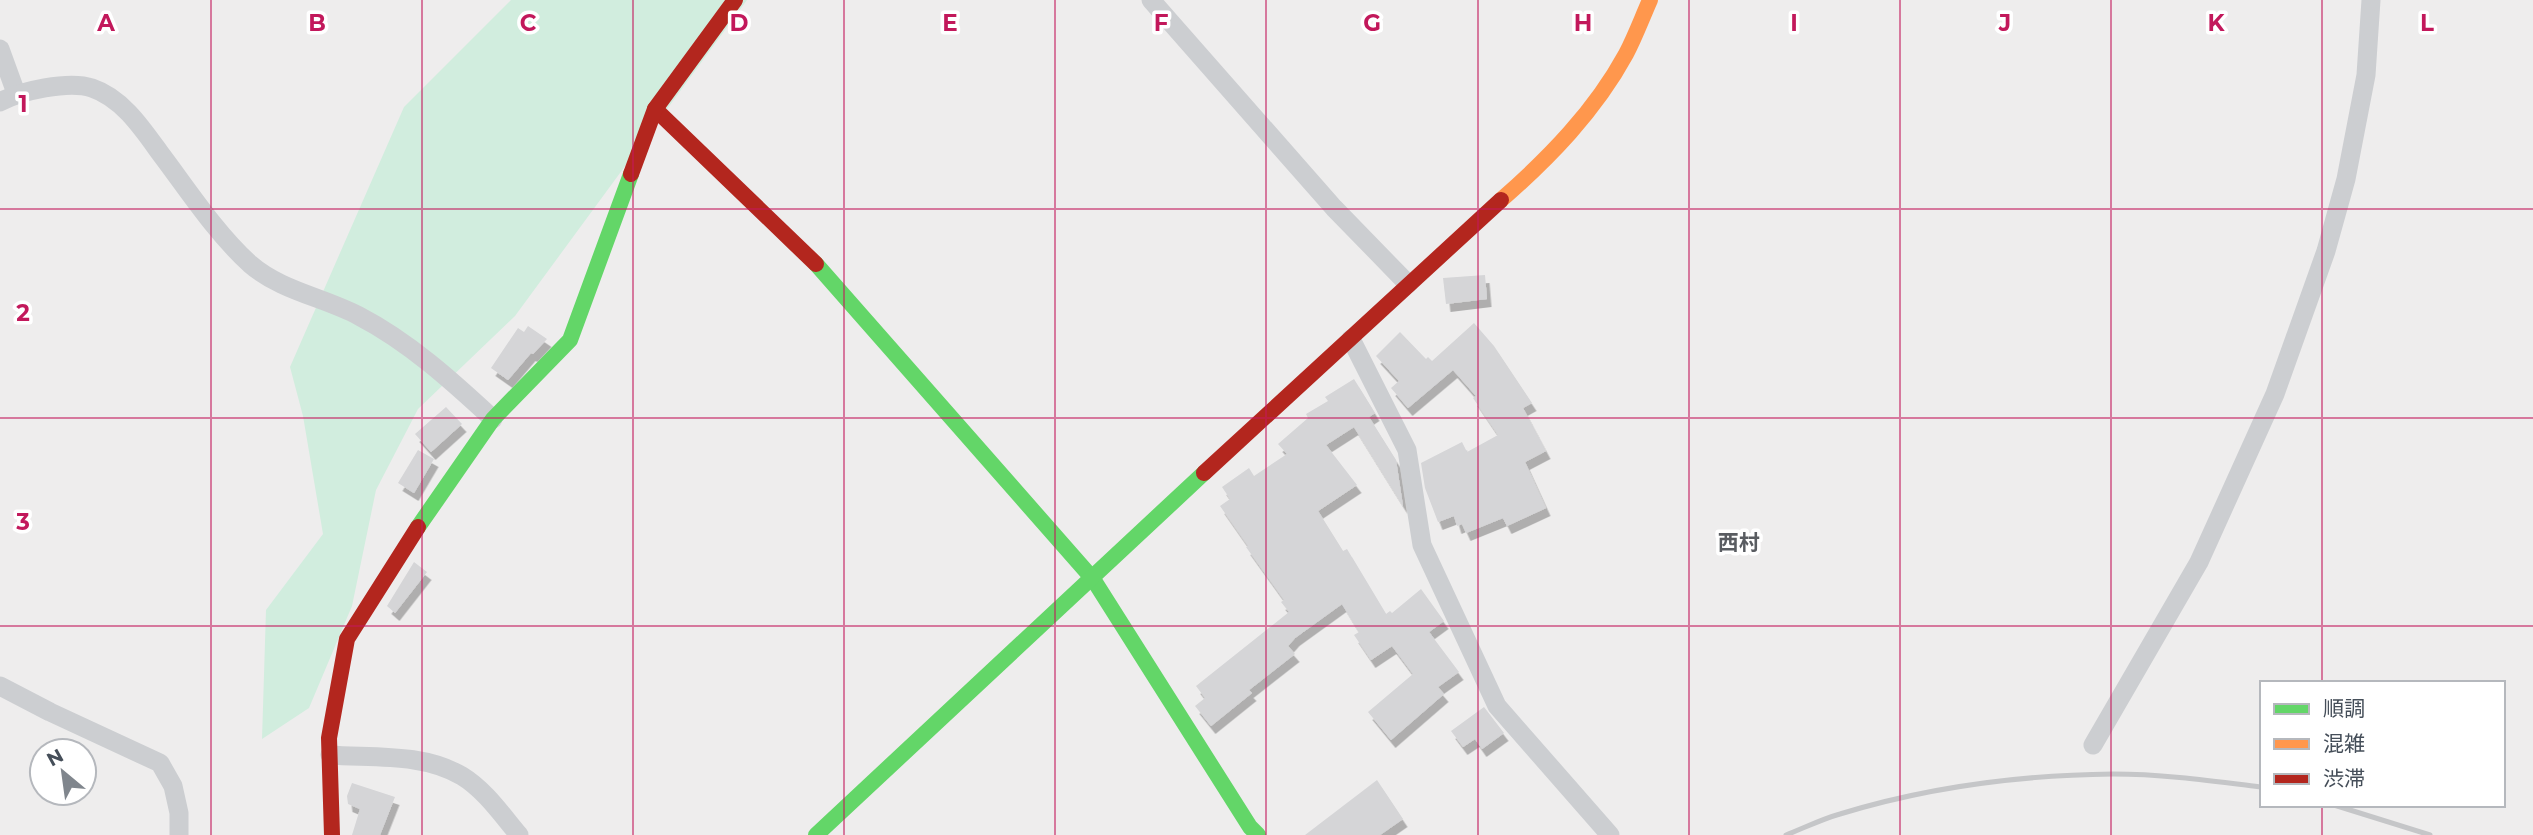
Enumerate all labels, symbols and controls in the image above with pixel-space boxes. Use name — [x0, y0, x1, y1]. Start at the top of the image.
text: A — [96, 9, 115, 37]
text: B — [308, 9, 326, 37]
text: C — [520, 9, 537, 37]
text: D — [730, 9, 749, 37]
text: E — [942, 9, 958, 37]
text: F — [1154, 9, 1169, 37]
text: G — [1363, 9, 1381, 37]
text: H — [1574, 9, 1592, 37]
text: I — [1790, 9, 1798, 37]
text: J — [1998, 9, 2011, 37]
text: K — [2207, 9, 2225, 37]
text: L — [2420, 9, 2434, 37]
text: 1 — [18, 90, 28, 118]
text: 2 — [16, 299, 30, 327]
text: 3 — [15, 508, 30, 536]
district label: 西村 — [1718, 530, 1760, 555]
legend — [2260, 681, 2505, 807]
text: 順調 — [2323, 696, 2365, 721]
text: 混雑 — [2323, 731, 2365, 756]
north arrow — [28, 737, 98, 807]
text: N — [43, 744, 67, 771]
text: 渋滞 — [2323, 766, 2365, 791]

